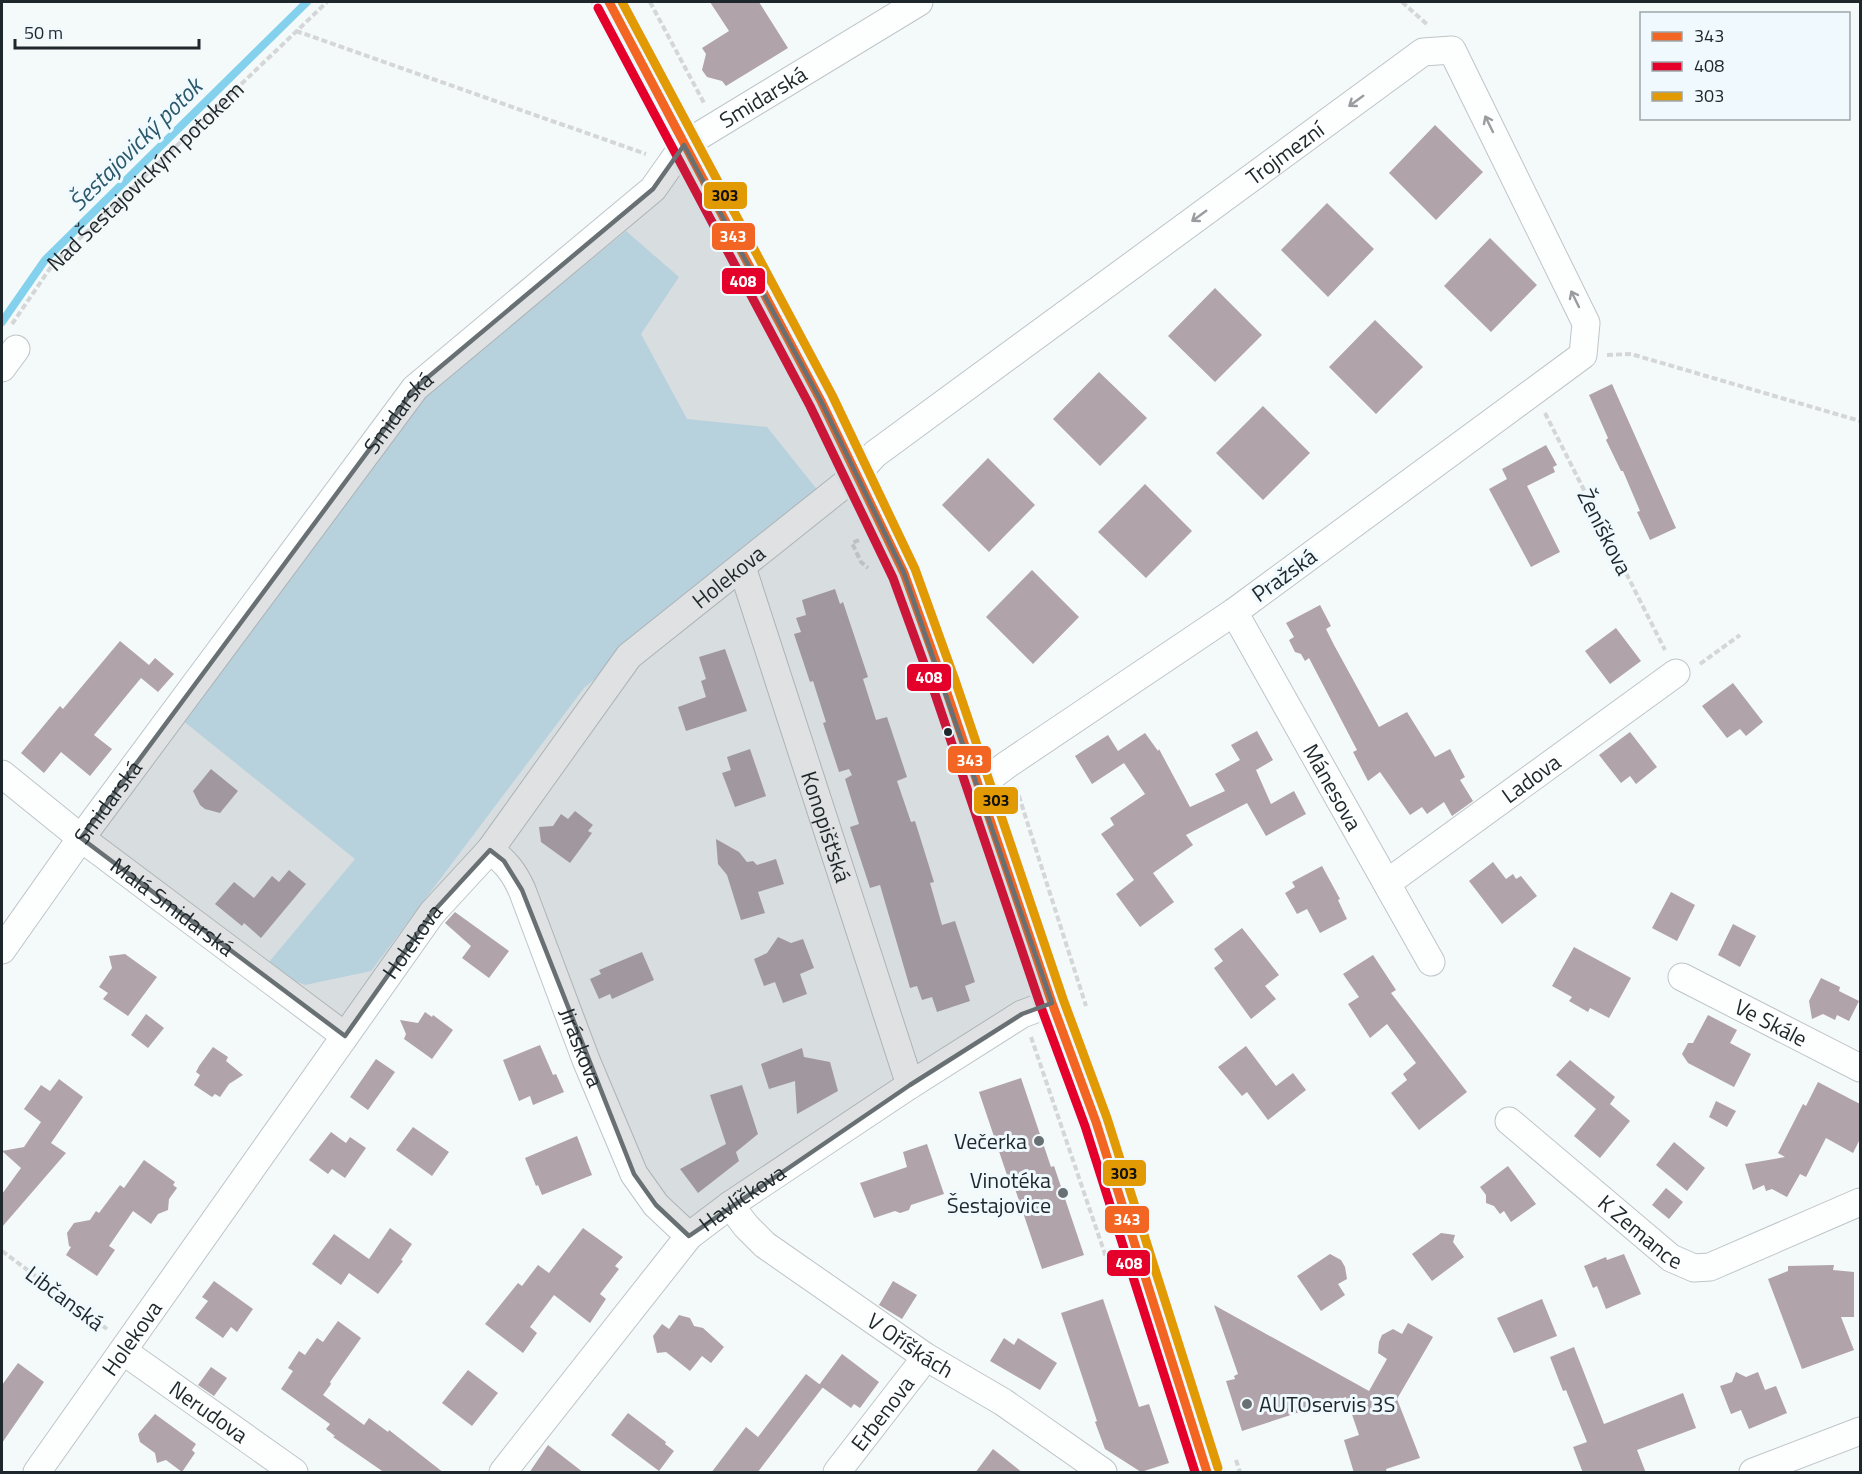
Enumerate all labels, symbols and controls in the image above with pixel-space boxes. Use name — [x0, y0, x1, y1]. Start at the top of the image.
scale bar — [15, 12, 200, 50]
legend — [1640, 12, 1850, 120]
text: 50 m — [24, 19, 63, 46]
text: 343 — [1694, 22, 1724, 49]
text: 408 — [1694, 52, 1724, 79]
street label: Smidarská — [713, 57, 813, 137]
water label: Šestajovický potok — [60, 67, 212, 219]
street label: Nad Šestajovickým potokem — [38, 73, 252, 279]
text: 303 — [1694, 82, 1724, 109]
one-way arrow — [1349, 95, 1365, 107]
street label: Trojmezní — [1239, 112, 1333, 193]
one-way arrow — [1482, 116, 1494, 134]
line badge: 303 — [703, 181, 748, 210]
text: 303 — [712, 183, 738, 207]
one-way arrow — [1191, 210, 1207, 223]
line badge: 343 — [711, 222, 756, 251]
text: 343 — [720, 224, 746, 248]
line badge: 408 — [721, 267, 766, 295]
text: 408 — [730, 269, 756, 293]
one-way arrow — [1568, 291, 1580, 309]
street label: Smidarská — [355, 363, 441, 461]
street label: Ženíškova — [1569, 483, 1641, 581]
street label: Holekova — [684, 537, 773, 617]
street label: Pražská — [1244, 540, 1324, 610]
line badge: 408 — [906, 663, 952, 692]
text: 408 — [916, 665, 942, 689]
unlabelled marker — [942, 726, 954, 738]
street label: Mánesova — [1294, 737, 1371, 837]
line badge: 343 — [947, 745, 992, 774]
street label: Ladova — [1494, 745, 1568, 812]
text: 343 — [957, 748, 983, 772]
street label: Smidarská — [65, 753, 150, 851]
street label: Konopišťská — [792, 767, 860, 887]
line badge: 303 — [973, 786, 1019, 815]
text: 303 — [983, 788, 1009, 812]
street label: Malá Smidarská — [103, 849, 242, 965]
street label: Holekova — [373, 895, 450, 986]
street label: Ve Skále — [1729, 990, 1813, 1055]
street label: Jiráskova — [551, 1002, 613, 1092]
place label: Večerka — [954, 1124, 1027, 1158]
marker: Večerka — [1032, 1134, 1046, 1148]
street label: Havlíčkova — [692, 1156, 792, 1240]
line badge: 303 — [1102, 1159, 1147, 1187]
text: 303 — [1111, 1161, 1137, 1185]
place label: Vinotéka Šestajovice — [947, 1163, 1051, 1222]
marker: Vinotéka Šestajovice — [1056, 1186, 1070, 1200]
street label: K Zemance — [1590, 1186, 1688, 1278]
line badge: 343 — [1104, 1205, 1150, 1234]
text: 343 — [1114, 1207, 1140, 1231]
line badge: 408 — [1106, 1249, 1151, 1277]
text: 408 — [1116, 1251, 1142, 1275]
street label: Libčanská — [18, 1257, 112, 1339]
street label: Holekova — [93, 1293, 170, 1383]
street label: V Oříškách — [860, 1304, 960, 1387]
street label: Erbenova — [842, 1369, 922, 1458]
street label: Nerudova — [162, 1372, 255, 1451]
place label: AUTOservis 3S — [1259, 1387, 1395, 1421]
marker: AUTOservis 3S — [1240, 1397, 1254, 1411]

